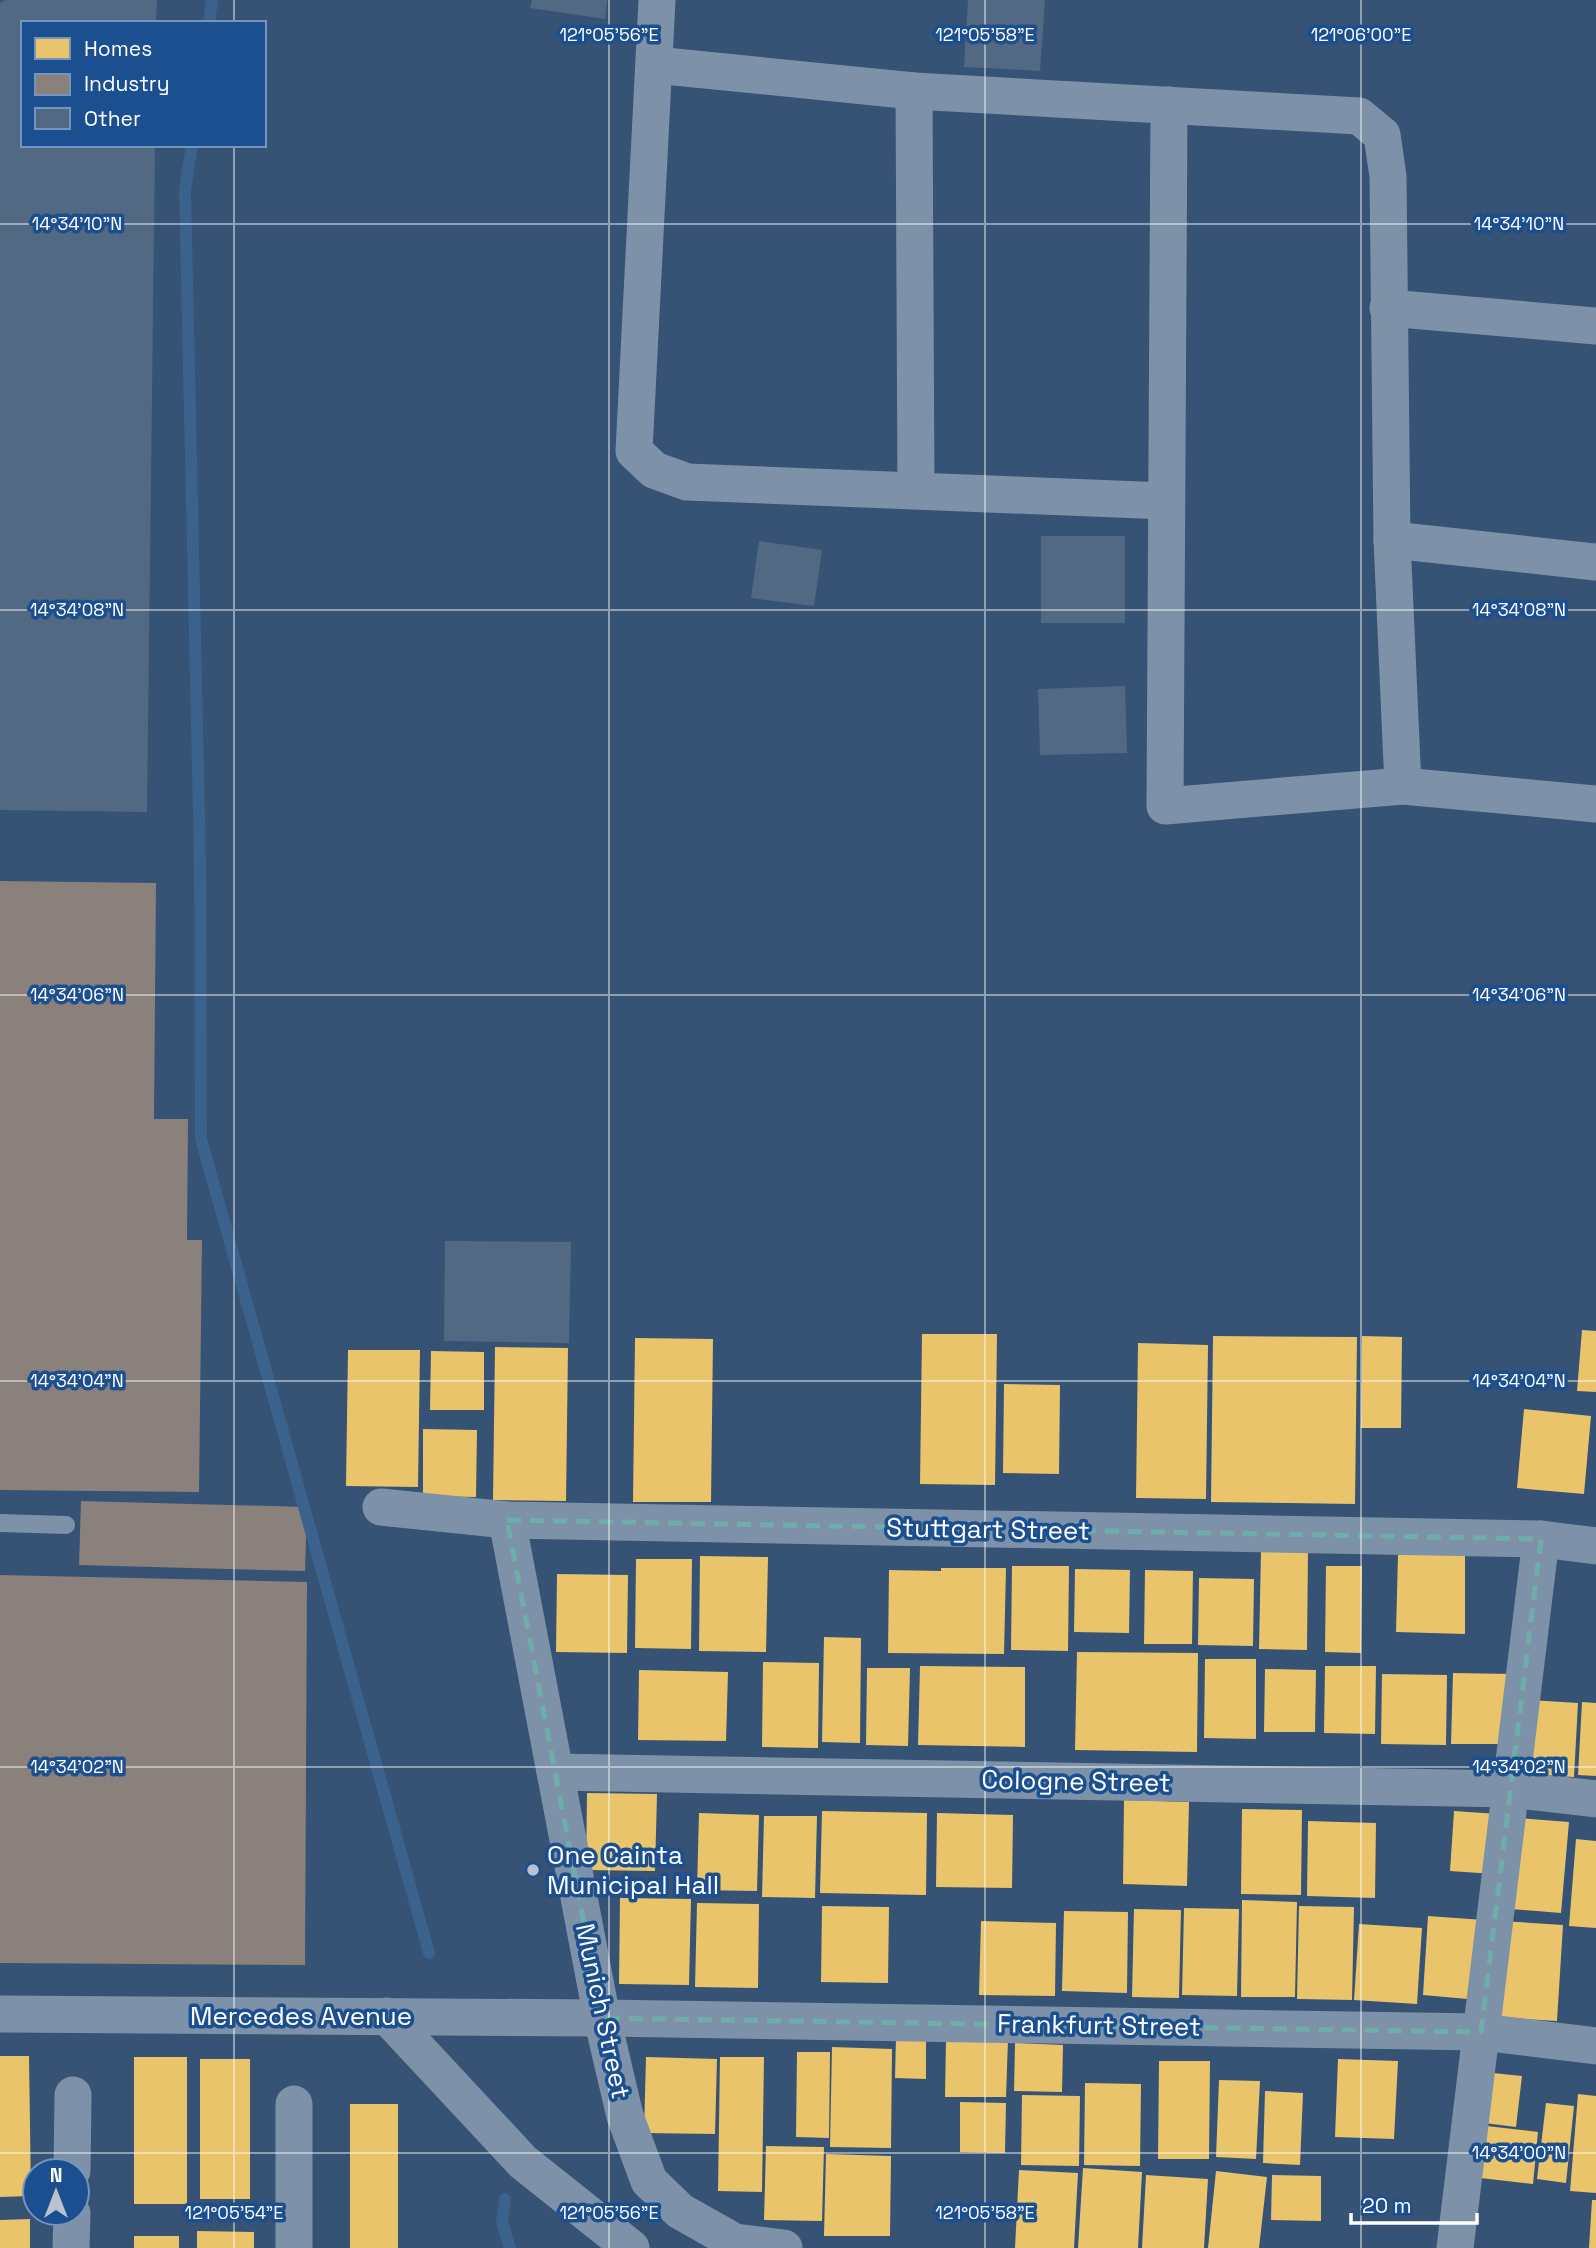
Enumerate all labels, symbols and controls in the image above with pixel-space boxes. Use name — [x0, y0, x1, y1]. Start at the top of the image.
legend — [21, 21, 266, 147]
text: 121°05'56"E — [559, 23, 659, 46]
text: 121°05'58"E — [935, 23, 1035, 46]
text: 121°06'00"E — [1311, 23, 1411, 46]
text: Homes — [84, 35, 152, 62]
text: Industry — [84, 70, 170, 97]
text: Other — [84, 105, 141, 132]
text: 14°34'10"N — [32, 212, 122, 235]
text: 14°34'10"N — [1474, 212, 1564, 235]
text: 14°34'08"N — [30, 598, 124, 621]
text: 14°34'08"N — [1472, 598, 1566, 621]
text: 14°34'06"N — [30, 983, 124, 1006]
text: 14°34'06"N — [1472, 983, 1566, 1006]
text: 14°34'04"N — [30, 1369, 124, 1392]
text: 14°34'04"N — [1472, 1369, 1566, 1392]
street label: Stuttgart Street — [886, 1510, 1090, 1548]
text: 14°34'02"N — [30, 1755, 124, 1778]
text: 14°34'02"N — [1472, 1755, 1566, 1778]
street label: Cologne Street — [981, 1762, 1171, 1800]
place label: One Cainta Municipal Hall — [547, 1838, 719, 1902]
marker: One Cainta Municipal Hall — [525, 1862, 541, 1878]
street label: Munich Street — [568, 1920, 638, 2102]
street label: Mercedes Avenue — [190, 1999, 412, 2033]
street label: Frankfurt Street — [997, 2006, 1201, 2044]
text: 14°34'00"N — [1472, 2141, 1566, 2164]
north arrow — [21, 2157, 91, 2227]
text: N — [50, 2163, 62, 2188]
scale bar — [1351, 2182, 1477, 2226]
text: 20 m — [1362, 2192, 1412, 2219]
text: 121°05'54"E — [185, 2201, 283, 2224]
text: 121°05'56"E — [559, 2201, 659, 2224]
text: 121°05'58"E — [935, 2201, 1035, 2224]

